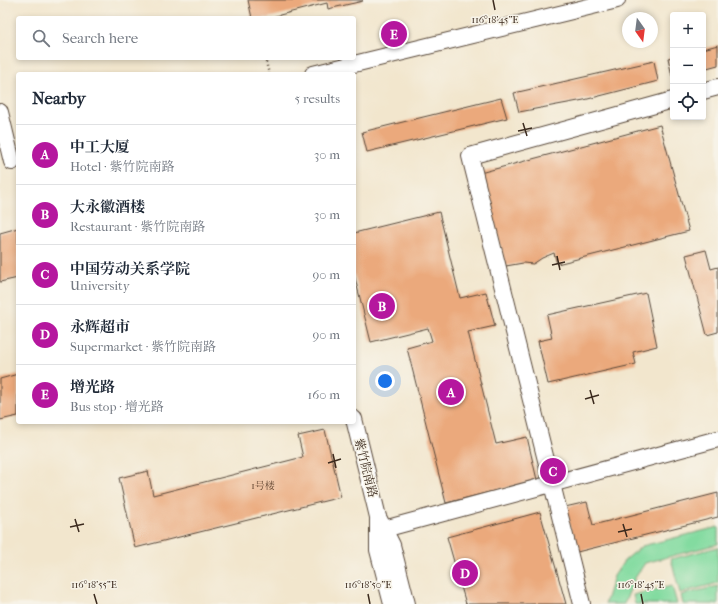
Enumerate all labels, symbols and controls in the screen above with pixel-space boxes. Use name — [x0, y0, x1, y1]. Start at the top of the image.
north arrow — [622, 12, 658, 48]
map controls — [670, 12, 706, 120]
button: + — [670, 12, 706, 48]
text: 116°18'45"E — [472, 14, 518, 26]
search box — [16, 16, 356, 60]
pin: E — [381, 19, 407, 49]
icon: search — [30, 27, 52, 49]
text: Search here — [62, 29, 138, 47]
button: − — [670, 48, 706, 84]
button: locate — [670, 84, 706, 120]
text: Nearby — [32, 88, 86, 108]
text: 5 results — [295, 91, 340, 106]
text: 中工大厦 — [70, 138, 130, 156]
text: A — [41, 147, 49, 162]
text: 30 m — [314, 147, 340, 162]
text: Hotel · 紫竹院南路 — [70, 159, 174, 174]
text: 大永徽酒楼 — [70, 198, 145, 216]
text: B — [41, 207, 49, 222]
text: 30 m — [314, 207, 340, 222]
text: Restaurant · 紫竹院南路 — [70, 219, 205, 234]
text: 中国劳动关系学院 — [70, 260, 190, 278]
text: C — [41, 267, 49, 282]
text: 90 m — [312, 267, 340, 282]
text: University — [70, 278, 130, 293]
pin: B — [369, 291, 395, 321]
text: 永辉超市 — [70, 318, 130, 336]
text: D — [40, 327, 50, 342]
text: 90 m — [312, 327, 340, 342]
text: Supermarket · 紫竹院南路 — [70, 339, 216, 354]
your location — [375, 371, 395, 391]
pin: A — [438, 377, 464, 407]
text: 增光路 — [70, 378, 115, 396]
text: E — [41, 387, 49, 402]
text: 160 m — [308, 387, 340, 402]
text: Bus stop · 增光路 — [70, 399, 164, 414]
street label: 紫竹院南路 — [352, 437, 380, 499]
pin: C — [540, 456, 566, 486]
house number: 1号楼 — [251, 480, 275, 492]
pin: D — [452, 558, 478, 588]
text: 116°18'55"E — [71, 579, 117, 591]
text: 116°18'50"E — [345, 579, 391, 591]
text: 116°18'45"E — [618, 579, 664, 591]

